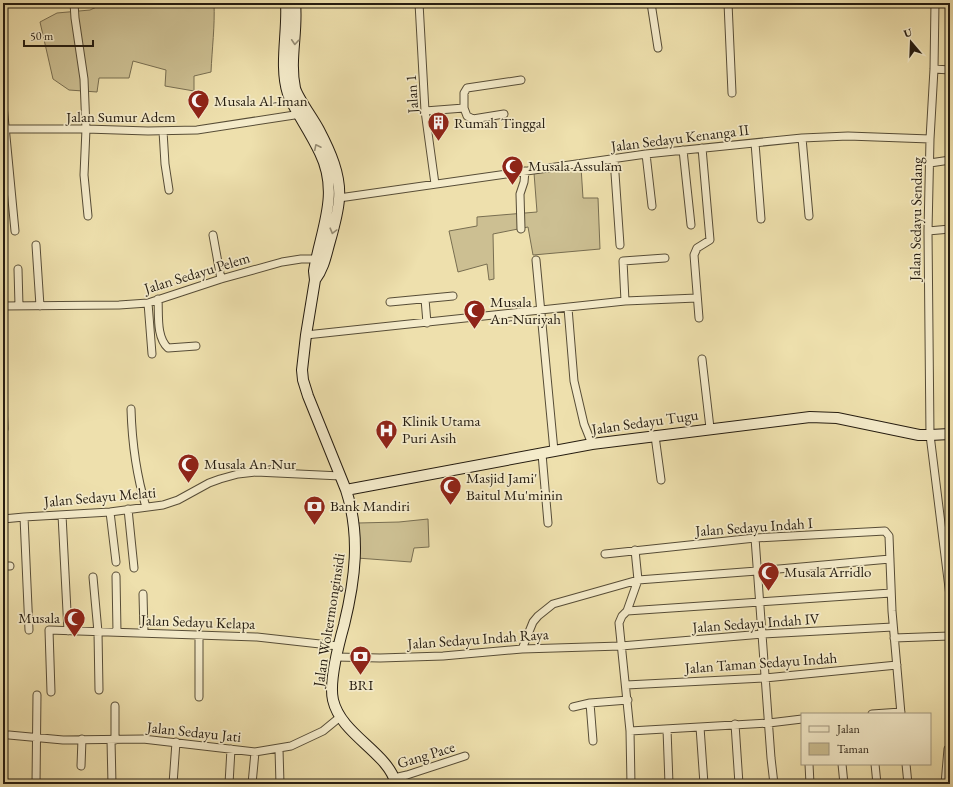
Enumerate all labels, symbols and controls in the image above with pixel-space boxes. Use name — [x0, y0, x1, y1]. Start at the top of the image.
scale bar — [24, 22, 93, 48]
north arrow — [891, 22, 931, 62]
text: U — [902, 24, 915, 40]
text: 50 m — [30, 28, 54, 44]
one-way arrow — [290, 39, 299, 45]
street label: Jalan 1 — [401, 74, 422, 116]
mosque icon: Musala Al-Iman — [186, 88, 212, 121]
place label: Musala Al-Iman — [214, 91, 308, 110]
street label: Jalan Sumur Adem — [64, 107, 176, 126]
building icon: Rumah Tinggal — [426, 110, 452, 143]
place label: Rumah Tinggal — [454, 113, 546, 132]
street label: Jalan Sedayu Kenanga II — [608, 120, 750, 156]
one-way arrow — [314, 144, 322, 151]
mosque icon: Musala Assulam — [499, 153, 525, 186]
place label: Musala Assulam — [528, 156, 622, 175]
street label: Jalan Sedayu Sendang — [905, 156, 926, 283]
one-way arrow — [329, 228, 337, 234]
street label: Jalan Sedayu Pelem — [140, 247, 252, 298]
place label: Musala An-Nuriyah — [489, 292, 561, 328]
mosque icon: Musala An-Nuriyah — [461, 298, 487, 331]
street label: Jalan Sedayu Tugu — [588, 405, 700, 439]
place label: Klinik Utama Puri Asih — [402, 411, 481, 447]
hospital icon: Klinik Utama Puri Asih — [373, 417, 399, 450]
mosque icon: Musala An-Nur — [175, 451, 201, 484]
place label: Musala An-Nur — [204, 454, 296, 473]
place label: Masjid Jami' Baitul Mu'minin — [466, 468, 563, 504]
mosque icon: Masjid Jami' Baitul Mu'minin — [438, 474, 464, 507]
street label: Jalan Sedayu Melati — [41, 482, 157, 511]
bank icon: Bank Mandiri — [302, 493, 328, 526]
place label: Bank Mandiri — [330, 496, 410, 515]
street label: Jalan Sedayu Indah I — [693, 513, 813, 540]
street label: Jalan Woltermonginsidi — [308, 551, 349, 690]
mosque icon: Musala Arridlo — [755, 559, 781, 592]
place label: Musala Arridlo — [784, 562, 872, 581]
mosque icon: Musala — [62, 605, 88, 638]
place label: Musala — [18, 608, 60, 627]
street label: Jalan Sedayu Indah IV — [690, 609, 821, 637]
street label: Jalan Sedayu Kelapa — [139, 610, 255, 633]
street label: Jalan Sedayu Indah Raya — [405, 624, 549, 653]
bank icon: BRI — [348, 643, 374, 676]
street label: Jalan Taman Sedayu Indah — [682, 648, 838, 677]
place label: BRI — [349, 675, 373, 694]
legend — [801, 713, 931, 765]
street label: Jalan Sedayu Jati — [144, 717, 242, 746]
text: Jalan — [836, 721, 861, 737]
street label: Gang Pace — [395, 737, 457, 772]
text: Taman — [837, 741, 870, 757]

